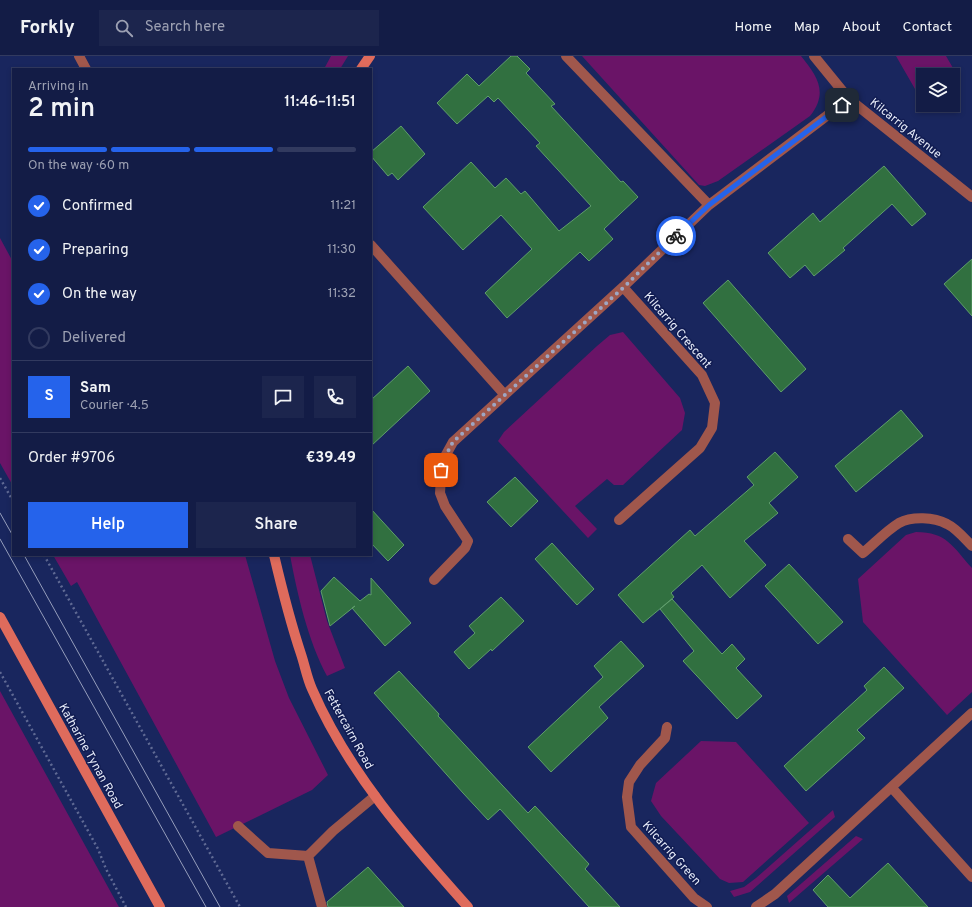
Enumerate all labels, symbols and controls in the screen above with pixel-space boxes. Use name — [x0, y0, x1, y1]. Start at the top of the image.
search box — [99, 10, 379, 46]
text: Forkly — [20, 16, 75, 40]
icon: search — [113, 17, 135, 39]
text: Search here — [145, 18, 225, 37]
text: Home — [735, 19, 772, 36]
text: Map — [794, 19, 820, 36]
text: About — [842, 19, 881, 36]
text: Contact — [903, 19, 952, 36]
map controls — [916, 68, 960, 112]
button: layers — [916, 68, 960, 112]
text: Arriving in — [28, 79, 89, 95]
pin — [825, 88, 859, 122]
text: 2 min — [28, 93, 95, 126]
text: 11:46–11:51 — [284, 93, 356, 112]
icon: home — [831, 94, 853, 116]
street label: Kilcarrig Avenue — [866, 95, 945, 163]
text: On the way · 60 m — [28, 158, 129, 174]
icon: check — [28, 195, 50, 217]
text: Confirmed — [62, 197, 133, 216]
text: 11:21 — [331, 198, 356, 214]
courier — [656, 216, 696, 256]
icon: bike — [665, 225, 687, 247]
icon: check — [28, 239, 50, 261]
text: Preparing — [62, 241, 129, 260]
text: 11:30 — [327, 242, 356, 258]
icon: check — [28, 283, 50, 305]
text: On the way — [62, 285, 137, 304]
text: 11:32 — [328, 286, 356, 302]
street label: Kilcarrig Crescent — [640, 289, 715, 372]
text: Delivered — [62, 329, 126, 348]
button: chat — [262, 376, 304, 418]
button: phone — [314, 376, 356, 418]
text: Sam — [80, 379, 111, 398]
text: S — [44, 387, 54, 406]
text: Courier · 4.5 — [80, 398, 149, 414]
text: Order #9706 — [28, 449, 115, 468]
text: €39.49 — [306, 449, 356, 468]
pin — [424, 453, 458, 487]
icon: bag — [430, 459, 452, 481]
button: Help — [28, 502, 188, 548]
button: Share — [196, 502, 356, 548]
street label: Fettercairn Road — [320, 687, 377, 772]
street label: Katharine Tynan Road — [54, 701, 126, 812]
street label: Kilcarrig Green — [638, 818, 704, 889]

